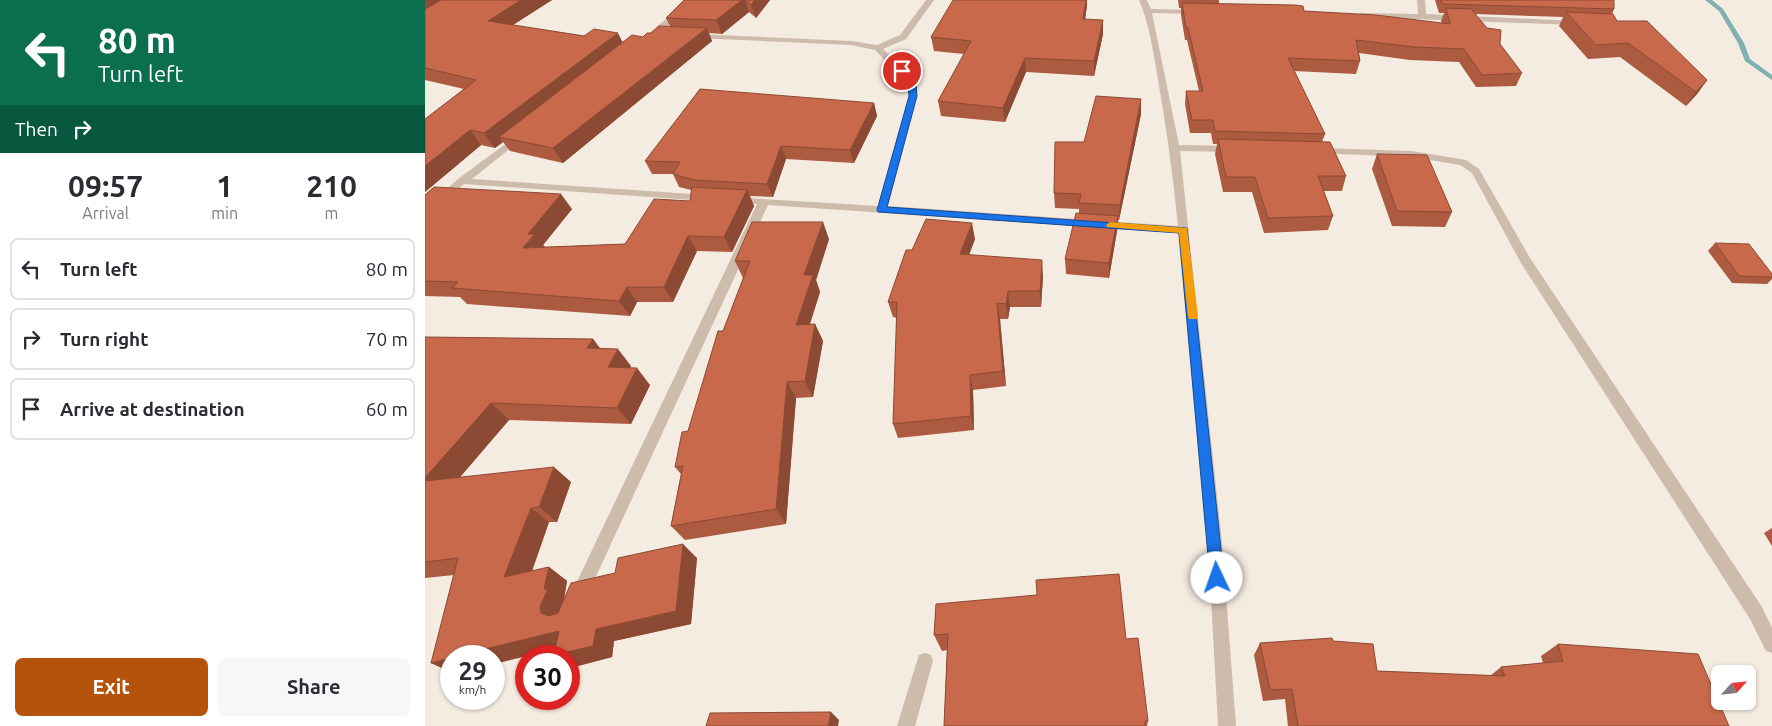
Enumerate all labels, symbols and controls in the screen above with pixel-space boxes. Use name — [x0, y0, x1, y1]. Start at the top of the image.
icon: left — [15, 20, 80, 85]
text: 80 m — [98, 20, 176, 60]
pin — [881, 50, 923, 92]
icon: arrive — [888, 57, 916, 85]
text: Turn left — [98, 61, 183, 86]
icon: right — [68, 115, 96, 143]
text: Then — [15, 118, 58, 140]
text: 09:57 — [68, 169, 143, 203]
text: 1 — [216, 169, 233, 203]
text: 210 — [306, 169, 357, 203]
text: Arrival — [82, 204, 129, 222]
text: min — [211, 204, 238, 222]
text: m — [325, 204, 338, 222]
icon: left — [17, 255, 45, 283]
text: Turn left — [60, 258, 138, 280]
text: 80 m — [366, 258, 408, 280]
icon: right — [17, 325, 45, 353]
text: Turn right — [60, 328, 148, 350]
text: 70 m — [366, 328, 408, 350]
icon: arrive — [17, 395, 45, 423]
text: Arrive at destination — [60, 398, 245, 420]
text: 60 m — [366, 398, 408, 420]
position arrow — [1190, 551, 1242, 603]
speed limit sign: 30 — [515, 645, 580, 710]
text: 29 — [458, 657, 487, 685]
button: Exit — [15, 658, 208, 716]
button: Share — [218, 658, 410, 716]
north arrow — [1711, 665, 1756, 710]
map controls — [1711, 665, 1756, 710]
text: km/h — [459, 683, 486, 696]

